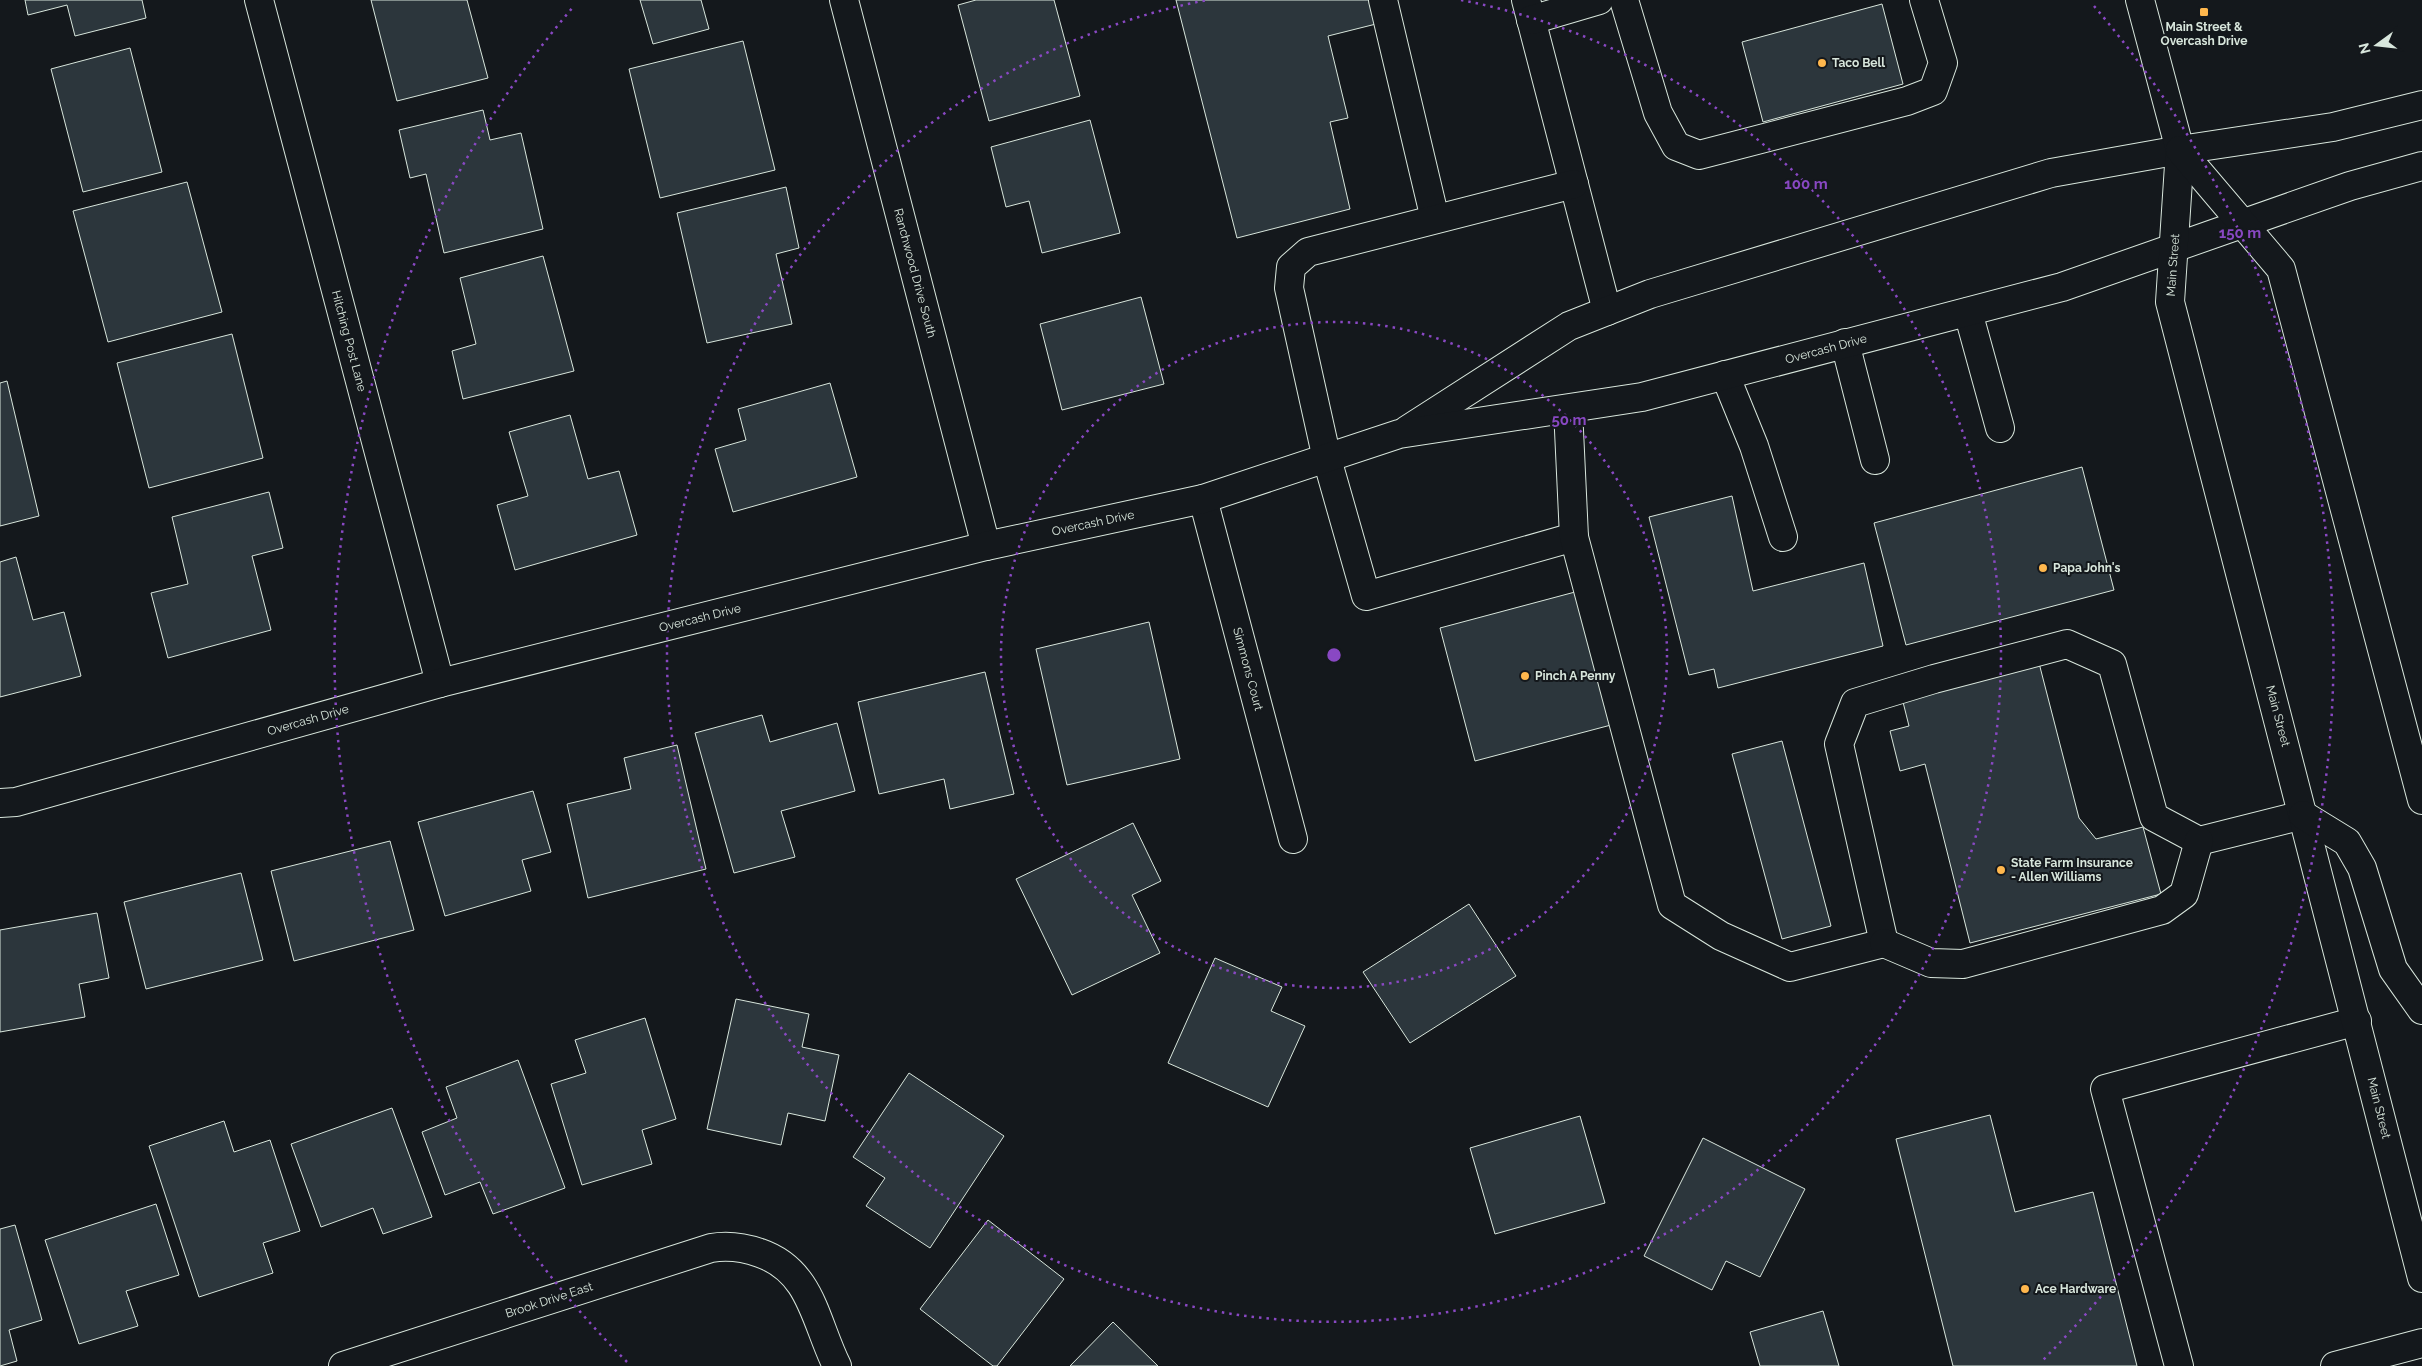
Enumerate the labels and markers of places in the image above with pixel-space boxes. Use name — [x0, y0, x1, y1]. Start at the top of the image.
marker: Main Street & Overcash Drive — [2198, 6, 2210, 18]
place label: Main Street & Overcash Drive — [2161, 20, 2247, 48]
place label: Taco Bell — [1832, 56, 1885, 70]
marker: Taco Bell — [1816, 57, 1828, 69]
place label: Papa John's — [2053, 561, 2120, 575]
marker: Papa John's — [2037, 562, 2049, 574]
centre of rings — [1325, 646, 1343, 664]
place label: Pinch A Penny — [1535, 669, 1616, 683]
marker: Pinch A Penny — [1519, 670, 1531, 682]
place label: State Farm Insurance - Allen Williams — [2011, 856, 2133, 884]
marker: State Farm Insurance - Allen Williams — [1995, 864, 2007, 876]
place label: Ace Hardware — [2035, 1282, 2116, 1296]
marker: Ace Hardware — [2019, 1283, 2031, 1295]

